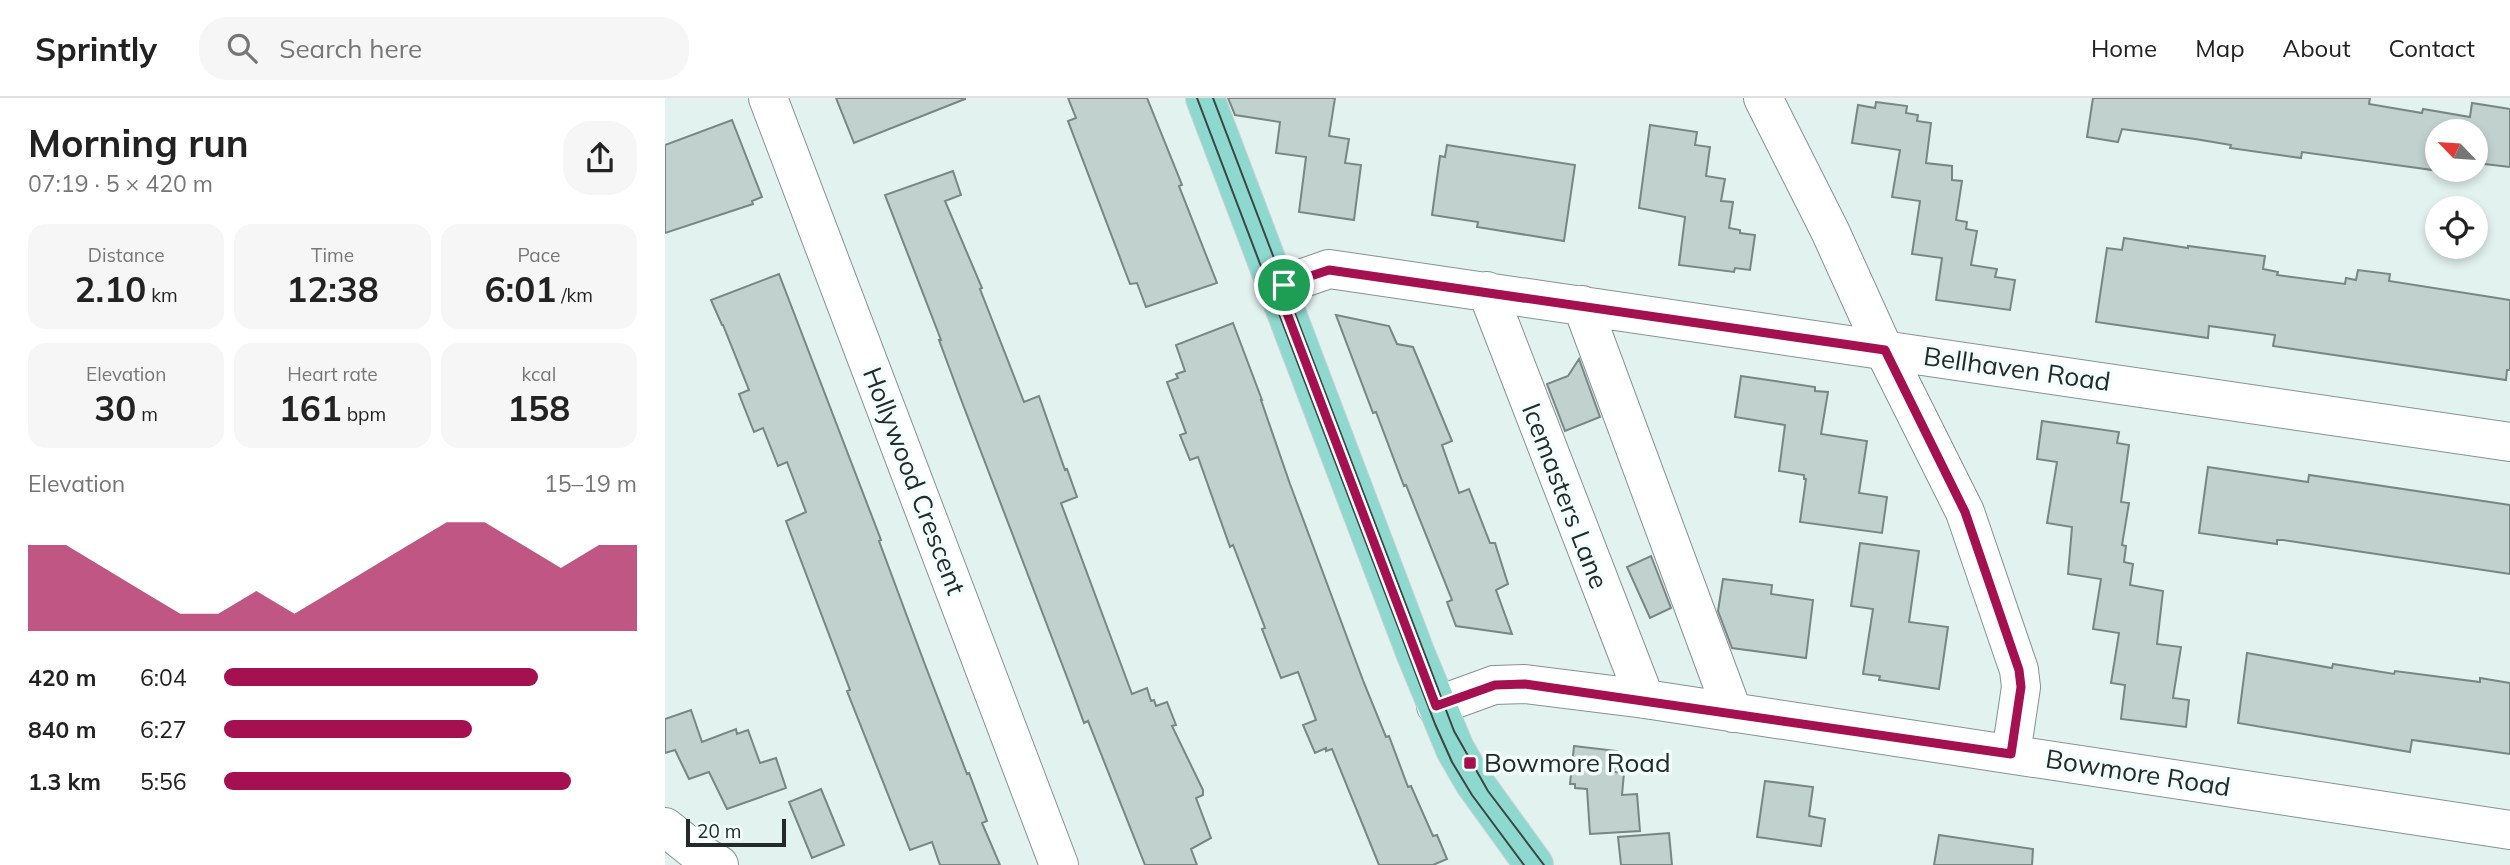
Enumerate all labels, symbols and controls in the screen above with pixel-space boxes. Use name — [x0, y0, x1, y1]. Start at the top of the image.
search box — [199, 17, 689, 80]
text: Sprintly — [35, 28, 157, 69]
icon: search — [223, 29, 261, 67]
text: Search here — [279, 32, 422, 65]
text: Home — [2091, 33, 2157, 63]
text: Map — [2195, 33, 2245, 63]
text: About — [2283, 33, 2351, 63]
text: Contact — [2389, 33, 2475, 63]
text: Morning run — [28, 119, 249, 167]
north arrow — [2425, 119, 2489, 182]
map controls — [2425, 119, 2488, 259]
button: share — [563, 121, 637, 195]
text: 07:19 · 5 × 420 m — [28, 169, 213, 198]
button: locate — [2425, 196, 2488, 259]
text: Distance — [88, 243, 165, 267]
text: Time — [311, 243, 354, 267]
text: Pace — [517, 243, 560, 267]
pin — [1254, 255, 1314, 315]
icon: arrive — [1265, 266, 1303, 304]
text: 2.10 — [75, 267, 146, 311]
text: 12:38 — [286, 267, 379, 311]
text: 6:01 — [485, 267, 556, 311]
text: km — [146, 283, 178, 307]
text: /km — [556, 283, 593, 307]
street label: Bellhaven Road — [1921, 339, 2113, 398]
text: Elevation — [86, 362, 166, 386]
text: Heart rate — [287, 362, 378, 386]
text: kcal — [521, 362, 556, 386]
street label: Hollywood Crescent — [856, 362, 973, 599]
text: 30 — [94, 386, 136, 430]
text: 161 — [279, 386, 342, 430]
text: 158 — [507, 386, 570, 430]
street label: Icemasters Lane — [1515, 398, 1616, 593]
text: m — [136, 402, 158, 426]
text: bpm — [342, 402, 386, 426]
text: Elevation — [28, 469, 125, 498]
text: 15–19 m — [544, 469, 637, 498]
text: 420 m — [28, 663, 96, 692]
text: 6:04 — [140, 663, 187, 692]
text: 840 m — [28, 715, 96, 744]
text: 6:27 — [140, 715, 187, 744]
street label: Bowmore Road — [2043, 742, 2233, 803]
place label: Bowmore Road — [1484, 746, 1671, 779]
marker: Bowmore Road — [1462, 755, 1478, 771]
text: 1.3 km — [28, 767, 101, 796]
text: 5:56 — [140, 767, 187, 796]
scale bar — [686, 816, 786, 848]
text: 20 m — [697, 819, 741, 843]

